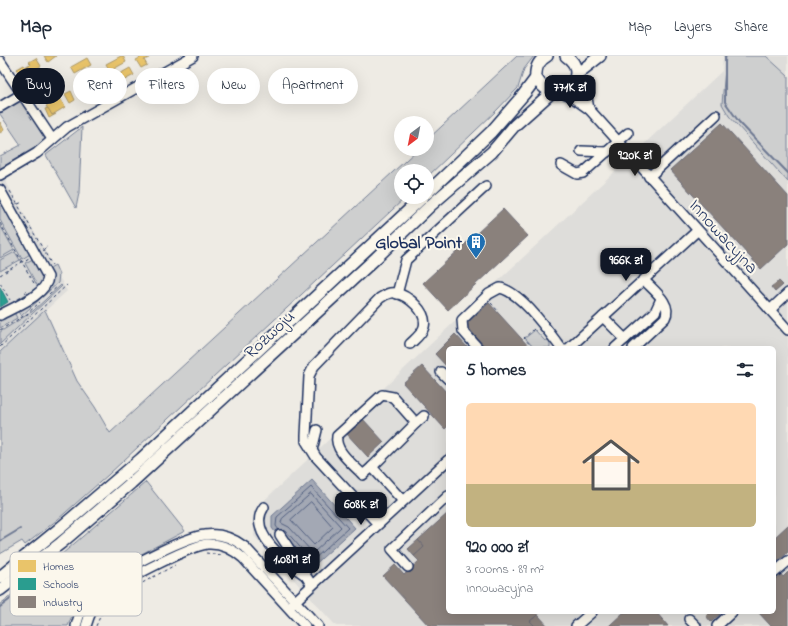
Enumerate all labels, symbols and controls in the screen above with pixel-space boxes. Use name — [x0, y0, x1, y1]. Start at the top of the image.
text: Map — [20, 14, 52, 41]
text: Map — [628, 17, 652, 38]
text: Layers — [674, 17, 712, 38]
text: Share — [734, 17, 768, 38]
chip: Buy — [12, 68, 65, 104]
chip: Rent — [73, 68, 127, 104]
chip: Filters — [135, 68, 199, 104]
chip: New — [207, 68, 260, 104]
chip: Apartment — [268, 68, 358, 104]
pin: 771K zł — [533, 75, 607, 109]
text: 771K zł — [554, 78, 586, 97]
north arrow — [394, 116, 434, 156]
map controls — [394, 116, 434, 204]
pin: 920K zł — [598, 143, 672, 177]
text: 920K zł — [618, 146, 652, 165]
button: locate — [394, 164, 434, 204]
street label: Innowacyjna — [682, 194, 763, 281]
place label: Global Point — [375, 231, 463, 257]
building icon: Global Point — [465, 231, 487, 259]
pin: 966K zł — [589, 248, 663, 282]
text: 966K zł — [609, 251, 643, 270]
street label: Rozwoju — [239, 305, 302, 366]
text: 5 homes — [466, 358, 526, 383]
icon: filters — [734, 359, 756, 381]
icon: home — [575, 429, 647, 501]
pin: 608K zł — [324, 492, 398, 526]
text: 608K zł — [344, 495, 378, 514]
text: 920 000 zł — [466, 535, 528, 560]
pin: 1.08M zł — [251, 547, 333, 581]
text: 1.08M zł — [274, 550, 310, 569]
legend — [10, 552, 142, 616]
text: Homes — [43, 559, 75, 575]
text: 3 rooms · 89 m² — [466, 560, 544, 579]
text: Schools — [43, 577, 79, 593]
text: Innowacyjna — [466, 579, 533, 598]
text: Industry — [43, 595, 82, 612]

